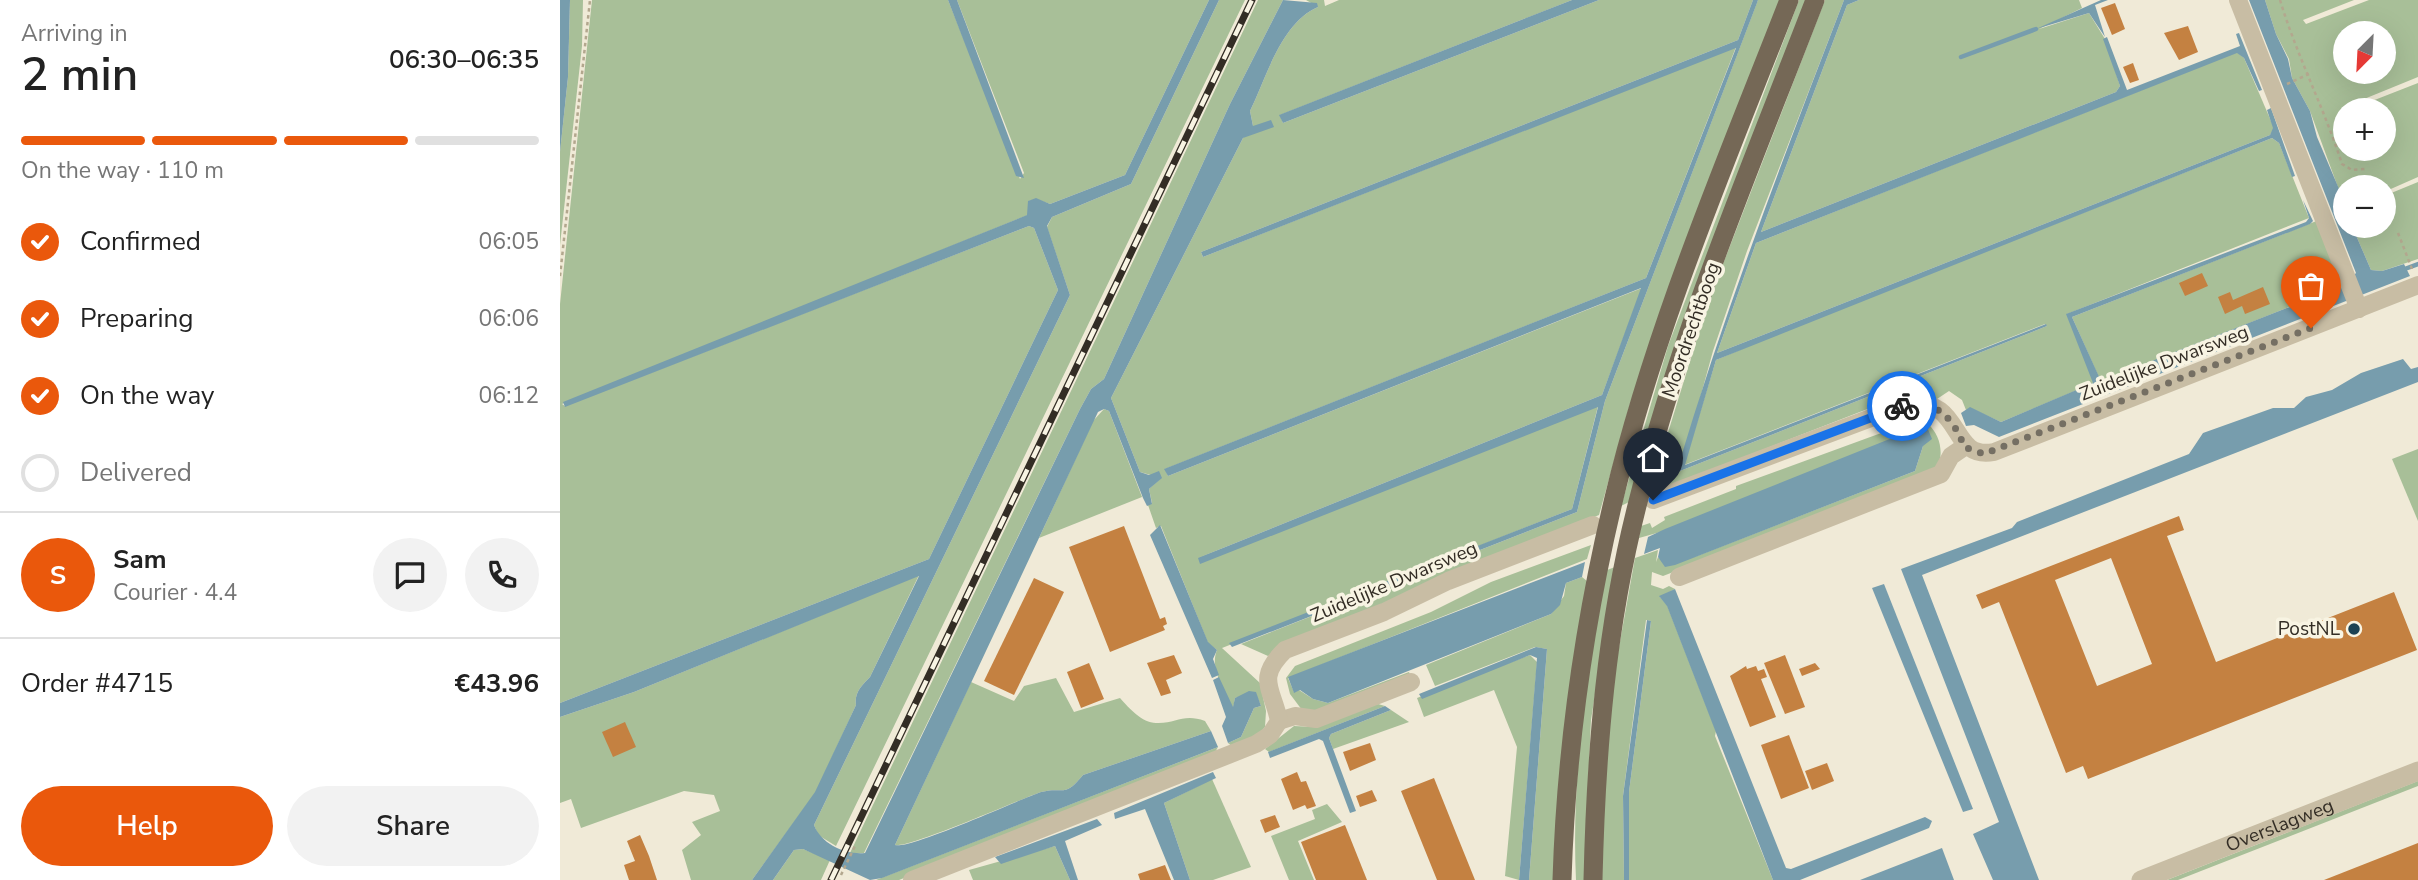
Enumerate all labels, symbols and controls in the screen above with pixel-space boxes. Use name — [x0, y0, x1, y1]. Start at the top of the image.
text: Arriving in — [21, 18, 128, 49]
north arrow — [2333, 21, 2396, 84]
map controls — [2333, 21, 2396, 238]
text: 06:30–06:35 — [389, 42, 539, 77]
text: 2 min — [21, 43, 138, 106]
button: + — [2333, 98, 2396, 161]
text: On the way · 110 m — [21, 155, 224, 186]
button: − — [2333, 175, 2396, 238]
icon: check — [21, 223, 59, 261]
text: Confirmed — [80, 224, 201, 259]
text: 06:05 — [479, 226, 539, 257]
pin — [2281, 256, 2341, 328]
street label: Moordrechtboog — [1656, 259, 1726, 401]
icon: bag — [2292, 267, 2330, 305]
icon: check — [21, 300, 59, 338]
text: Preparing — [80, 301, 193, 336]
text: 06:06 — [479, 303, 539, 334]
street label: Zuidelijke Dwarsweg — [2076, 319, 2252, 407]
courier — [1867, 371, 1937, 441]
icon: check — [21, 377, 59, 415]
text: On the way — [80, 378, 214, 413]
text: 06:12 — [479, 380, 539, 411]
icon: bike — [1883, 387, 1921, 425]
pin — [1623, 428, 1683, 500]
icon: home — [1634, 439, 1672, 477]
text: Delivered — [80, 455, 192, 490]
street label: Zuidelijke Dwarsweg — [1307, 535, 1481, 629]
button: chat — [373, 538, 447, 612]
button: phone — [465, 538, 539, 612]
text: Sam — [113, 542, 166, 577]
text: S — [50, 558, 66, 593]
text: Courier · 4.4 — [113, 577, 237, 608]
place label: PostNL — [2278, 616, 2341, 642]
marker: PostNL — [2346, 621, 2362, 637]
text: Order #4715 — [21, 666, 173, 701]
text: €43.96 — [455, 666, 539, 701]
button: Help — [21, 786, 273, 866]
button: Share — [287, 786, 539, 866]
street label: Overslagweg — [2222, 792, 2338, 858]

